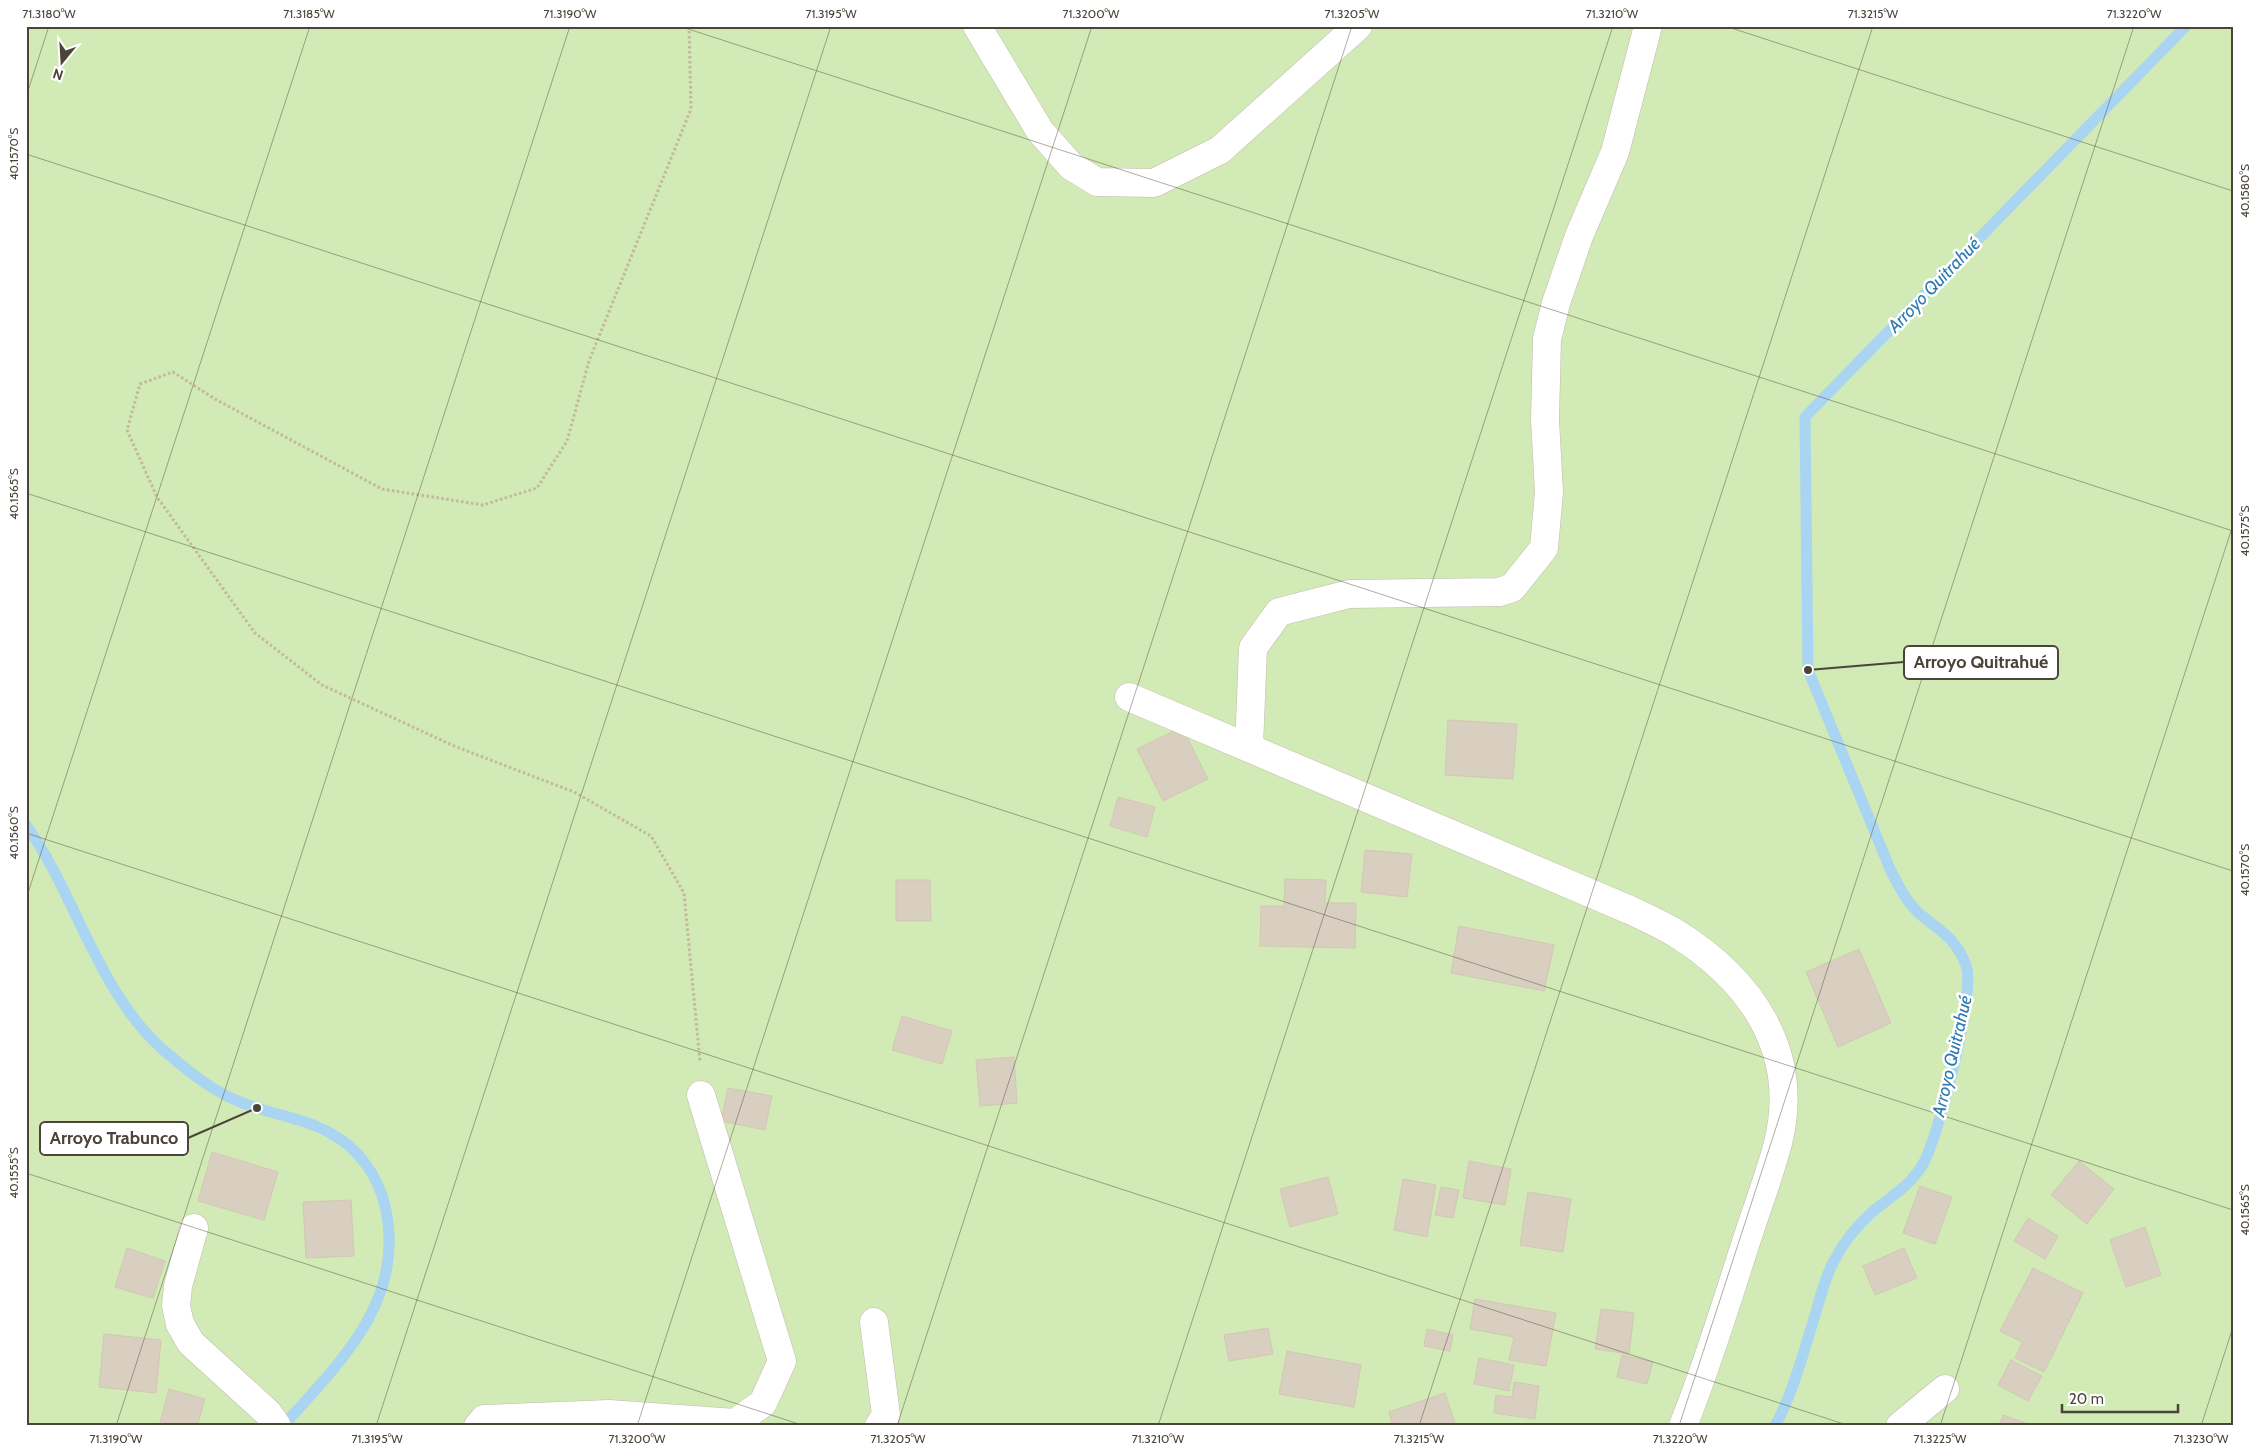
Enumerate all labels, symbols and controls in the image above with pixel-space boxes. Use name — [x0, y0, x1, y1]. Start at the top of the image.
text: 71.3180°W — [22, 6, 76, 21]
text: 71.3185°W — [283, 6, 335, 21]
text: 71.3190°W — [544, 6, 597, 21]
text: 71.3195°W — [805, 6, 857, 21]
text: 71.3200°W — [1063, 6, 1120, 21]
text: 71.3205°W — [1325, 6, 1380, 21]
text: 71.3210°W — [1586, 6, 1639, 21]
text: 71.3215°W — [1848, 6, 1899, 21]
text: 71.3220°W — [2107, 6, 2162, 21]
north arrow — [38, 38, 88, 88]
text: N — [50, 64, 65, 84]
text: 40.1570°S — [6, 128, 21, 180]
text: 40.1580°S — [2237, 164, 2252, 218]
water label: Arroyo Quitrahué — [1882, 233, 1985, 338]
text: 40.1565°S — [6, 468, 21, 520]
text: 40.1575°S — [2237, 506, 2252, 556]
callout: Arroyo Quitrahué — [1904, 646, 2058, 679]
text: Arroyo Quitrahué — [1914, 651, 2048, 673]
text: 40.1560°S — [6, 806, 21, 860]
text: 40.1570°S — [2237, 844, 2252, 896]
water label: Arroyo Quitrahué — [1927, 993, 1977, 1120]
callout: Arroyo Trabunco — [40, 1122, 188, 1155]
text: Arroyo Trabunco — [50, 1127, 178, 1149]
text: 40.1555°S — [6, 1147, 21, 1199]
text: 40.1565°S — [2237, 1184, 2252, 1236]
scale bar — [2062, 1382, 2178, 1414]
text: 20 m — [2069, 1390, 2104, 1408]
text: 71.3190°W — [90, 1431, 143, 1446]
text: 71.3195°W — [351, 1431, 403, 1446]
text: 71.3200°W — [609, 1431, 666, 1446]
text: 71.3205°W — [871, 1431, 926, 1446]
text: 71.3210°W — [1132, 1431, 1185, 1446]
text: 71.3215°W — [1394, 1431, 1445, 1446]
text: 71.3220°W — [1653, 1431, 1708, 1446]
text: 71.3225°W — [1914, 1431, 1967, 1446]
text: 71.3230°W — [2174, 1431, 2229, 1446]

